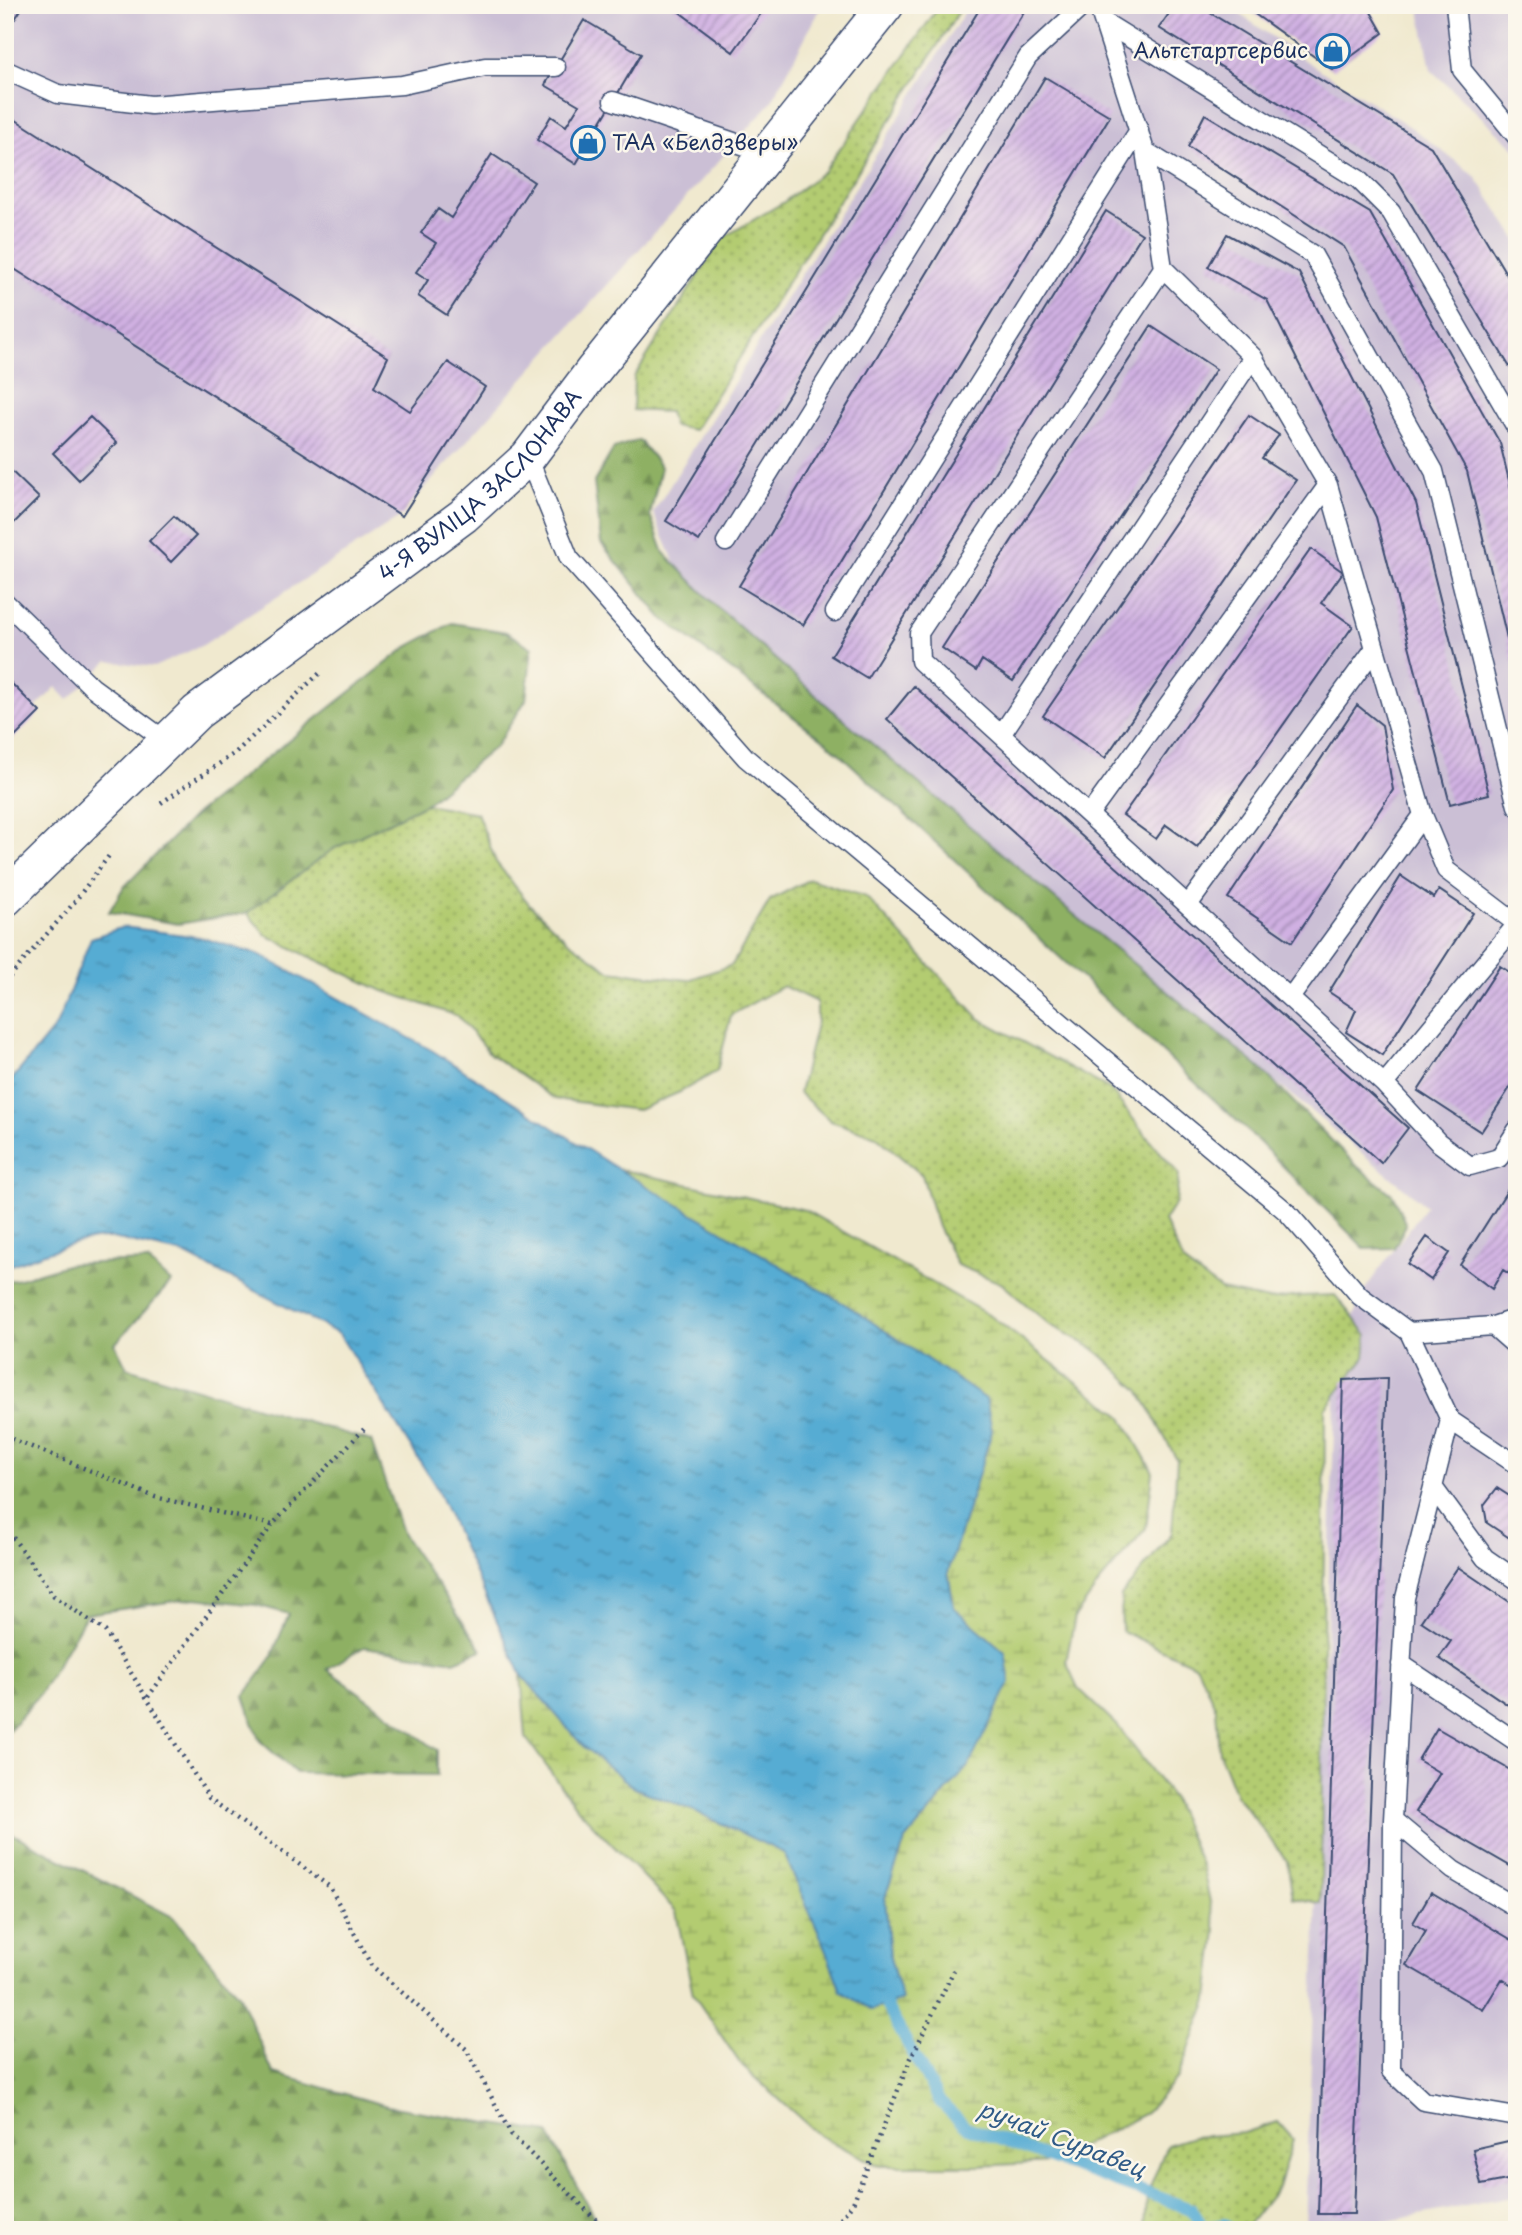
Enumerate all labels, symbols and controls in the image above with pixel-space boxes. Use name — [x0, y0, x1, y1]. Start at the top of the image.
shop icon: Альтстартсервис — [1314, 32, 1352, 70]
place label: Альтстартсервис — [1133, 33, 1308, 65]
shop icon: ТАА «Белдзверы» — [569, 124, 607, 162]
place label: ТАА «Белдзверы» — [612, 125, 798, 157]
street label: 4-Я ВУЛІЦА ЗАСЛОНАВА — [371, 381, 588, 587]
water label: ручай Суравец — [974, 2090, 1152, 2186]

